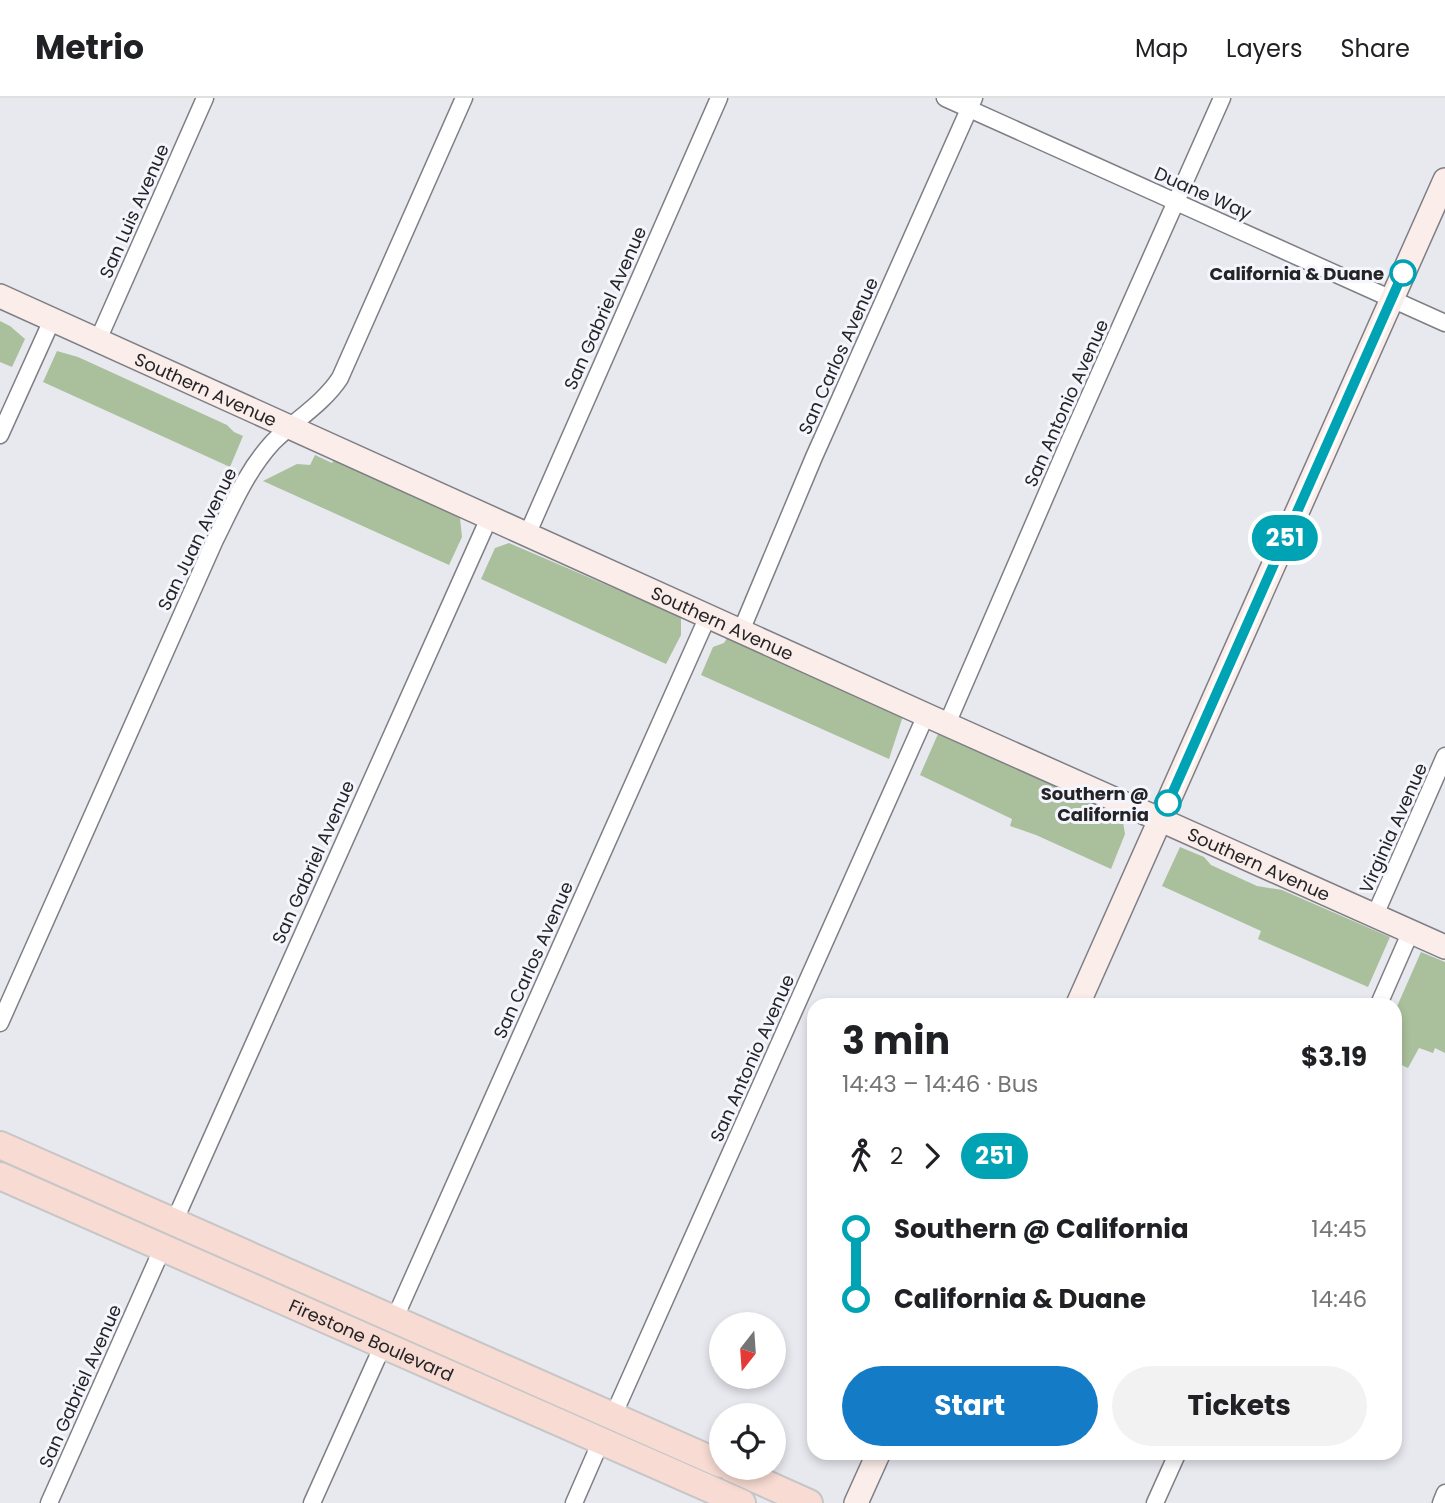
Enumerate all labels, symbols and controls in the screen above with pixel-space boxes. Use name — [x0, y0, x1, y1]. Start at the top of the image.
text: Metrio — [35, 24, 144, 71]
text: Map — [1135, 32, 1188, 65]
text: Layers — [1226, 32, 1302, 65]
text: Share — [1340, 32, 1410, 65]
street label: San Luis Avenue — [93, 140, 175, 282]
street label: Duane Way — [1151, 160, 1255, 226]
street label: San Gabriel Avenue — [558, 222, 652, 394]
marker: California & Duane — [1390, 260, 1416, 286]
place label: California & Duane — [1209, 261, 1384, 286]
street label: San Carlos Avenue — [792, 273, 884, 439]
street label: San Antonio Avenue — [1018, 315, 1114, 491]
street label: Southern Avenue — [131, 346, 281, 432]
street label: San Juan Avenue — [152, 463, 242, 615]
line badge: 251 — [1245, 515, 1325, 561]
text: 251 — [1266, 521, 1304, 554]
street label: Southern Avenue — [647, 580, 798, 666]
street label: Virginia Avenue — [1353, 759, 1433, 897]
street label: San Gabriel Avenue — [266, 776, 360, 948]
place label: Southern @ California — [1041, 781, 1149, 827]
marker: Southern @ California — [1155, 790, 1181, 816]
street label: Southern Avenue — [1184, 821, 1334, 907]
street label: San Carlos Avenue — [487, 877, 579, 1043]
street label: San Antonio Avenue — [704, 970, 800, 1146]
text: 3 min — [842, 1014, 950, 1067]
text: $3.19 — [1301, 1039, 1367, 1075]
text: 14:43 – 14:46 · Bus — [842, 1068, 1038, 1100]
icon: walk — [842, 1137, 880, 1175]
icon: forward — [913, 1137, 951, 1175]
text: 251 — [975, 1139, 1014, 1172]
text: 2 — [890, 1140, 903, 1172]
text: Southern @ California — [894, 1211, 1189, 1247]
text: 14:45 — [1311, 1213, 1367, 1245]
text: California & Duane — [894, 1281, 1146, 1317]
text: 14:46 — [1311, 1283, 1367, 1315]
street label: Firestone Boulevard — [285, 1293, 458, 1387]
street label: San Gabriel Avenue — [33, 1300, 127, 1472]
north arrow — [709, 1312, 786, 1390]
map controls — [709, 1312, 786, 1480]
button: Start — [842, 1366, 1098, 1446]
button: Tickets — [1112, 1366, 1367, 1446]
button: locate — [709, 1403, 786, 1480]

